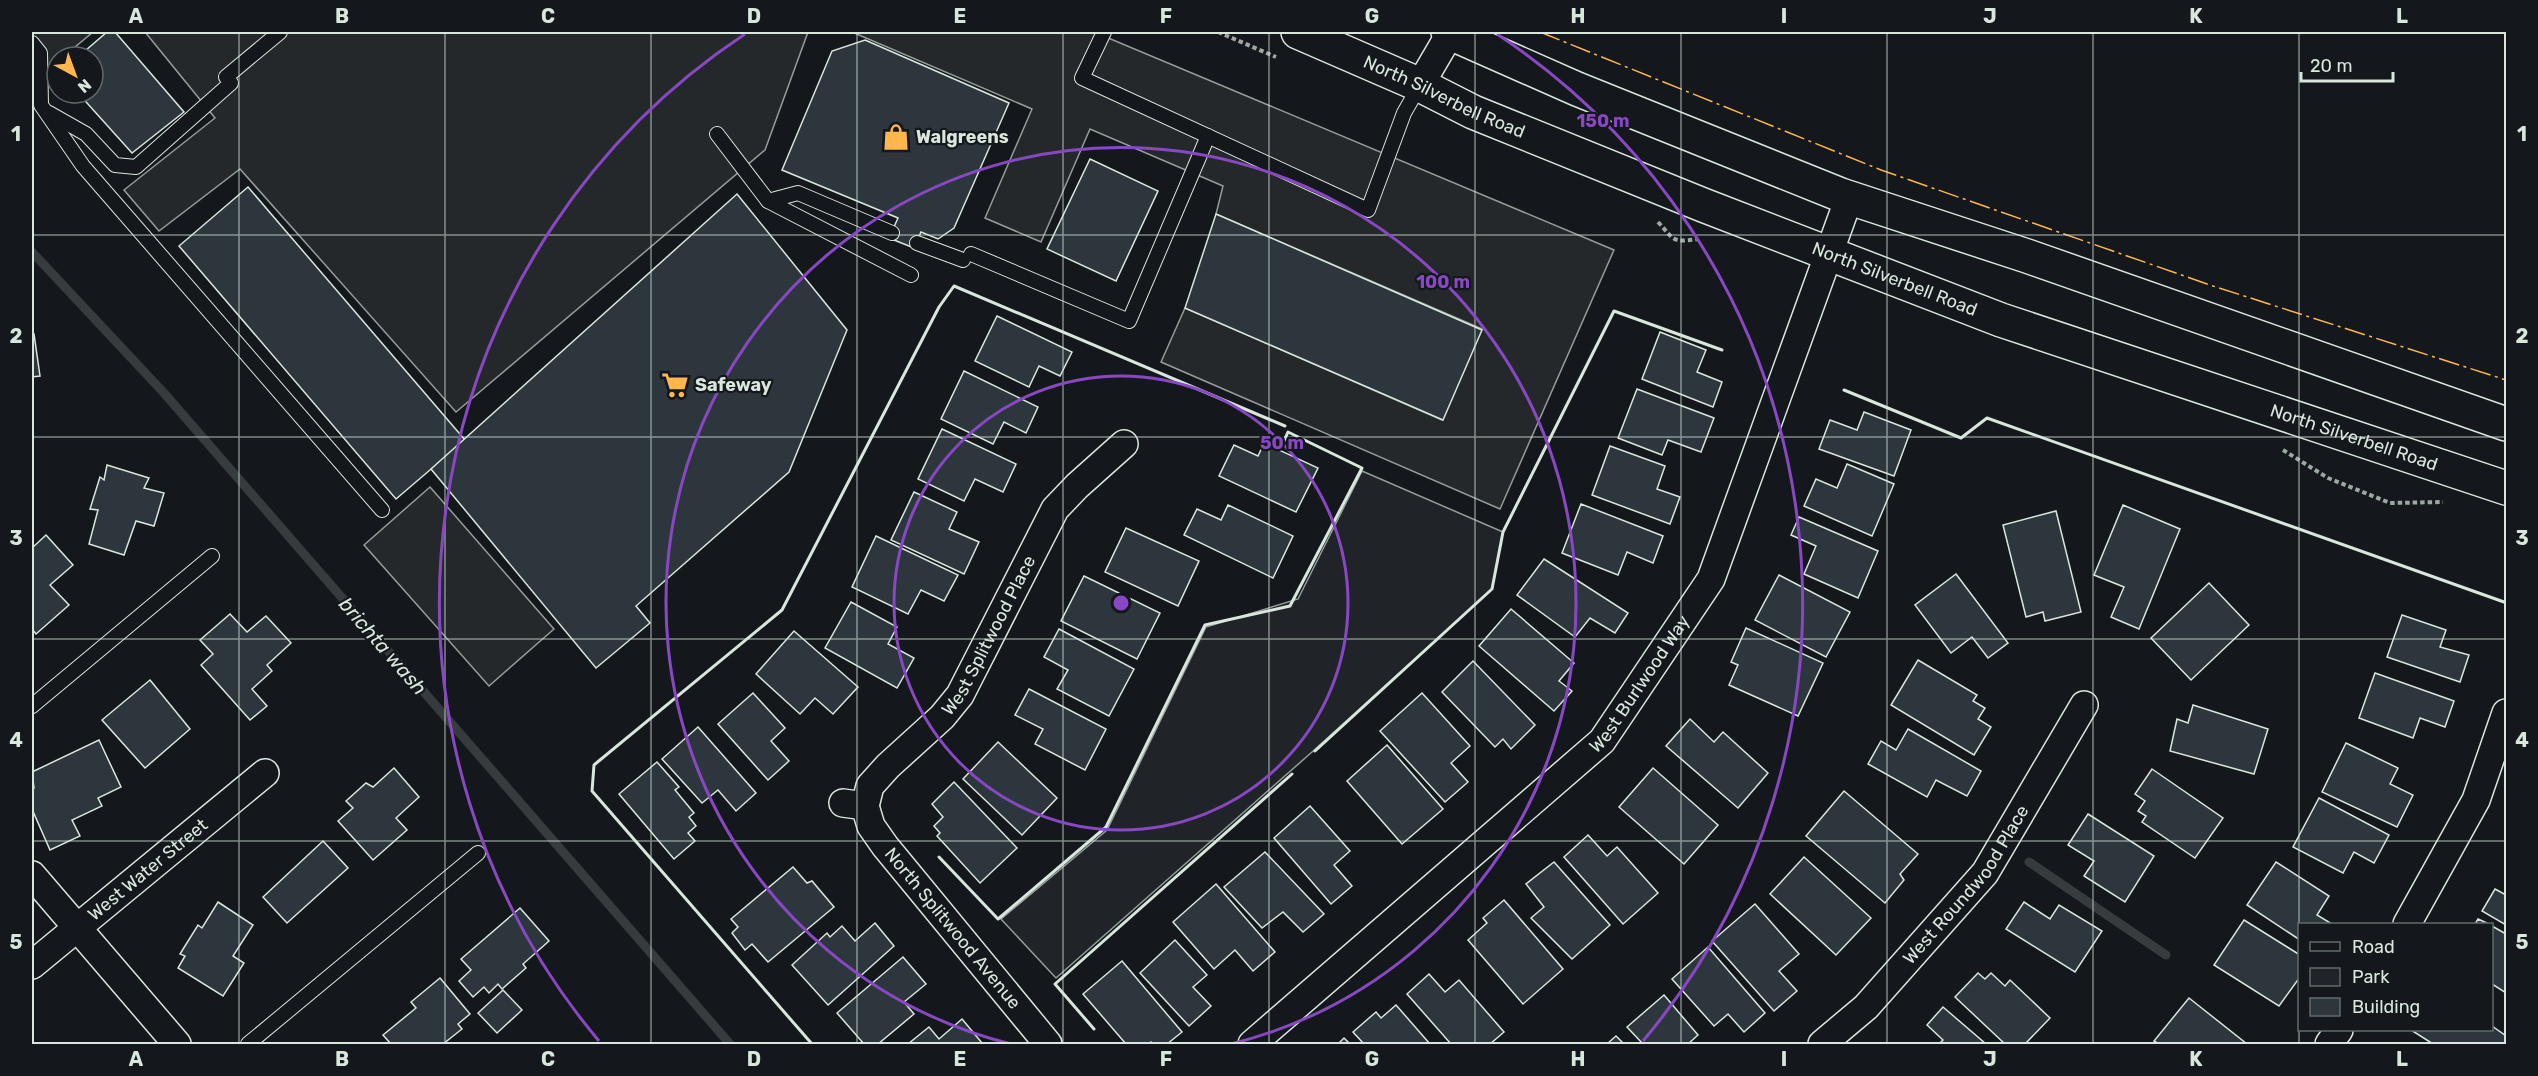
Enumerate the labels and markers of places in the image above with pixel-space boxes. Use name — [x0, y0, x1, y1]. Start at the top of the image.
shop icon: Walgreens — [881, 122, 911, 152]
place label: Walgreens — [916, 126, 1009, 148]
supermarket icon: Safeway — [660, 370, 690, 400]
place label: Safeway — [695, 374, 772, 396]
centre of rings — [1111, 593, 1131, 613]

